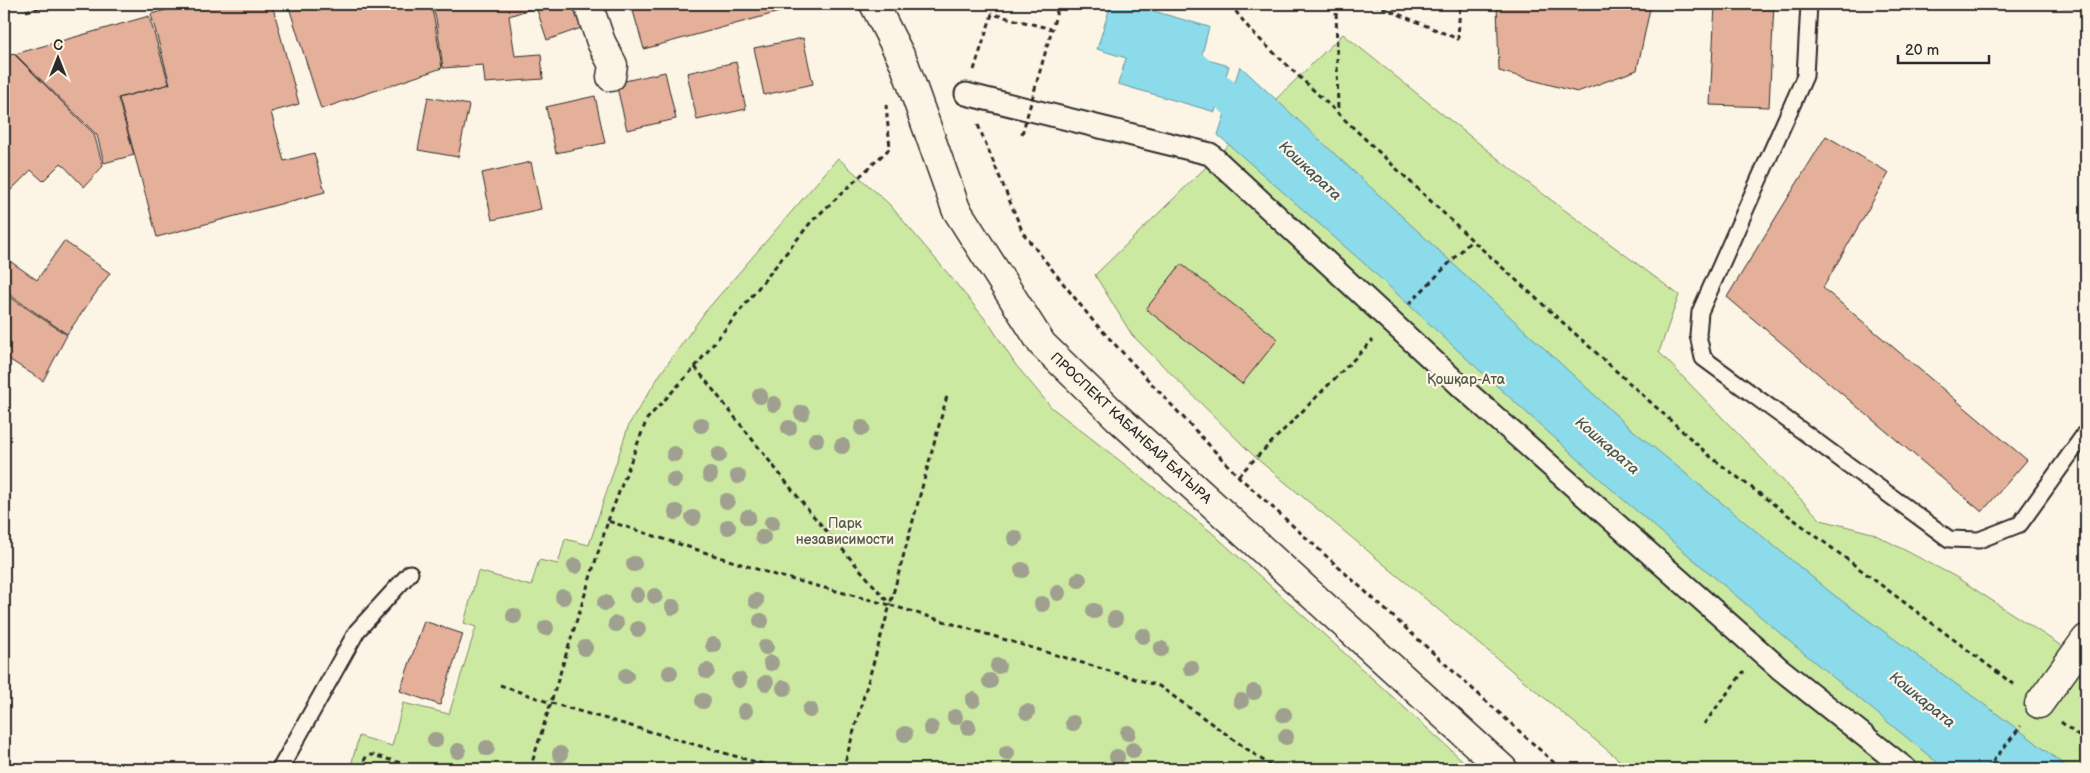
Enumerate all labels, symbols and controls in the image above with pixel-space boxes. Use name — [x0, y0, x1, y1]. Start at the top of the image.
north arrow — [32, 32, 82, 82]
scale bar — [1898, 32, 1989, 64]
text: С — [53, 37, 63, 54]
text: 20 m — [1905, 41, 1939, 60]
water label: Кошкарата — [1275, 137, 1345, 205]
street label: ПРОСПЕКТ КАБАНБАЙ БАТЫРА — [1047, 349, 1215, 508]
park label: Қошқар-Ата — [1427, 371, 1506, 388]
water label: Кошкарата — [1571, 413, 1643, 479]
park label: Парк независимости — [796, 515, 894, 548]
water label: Кошкарата — [1885, 668, 1959, 732]

